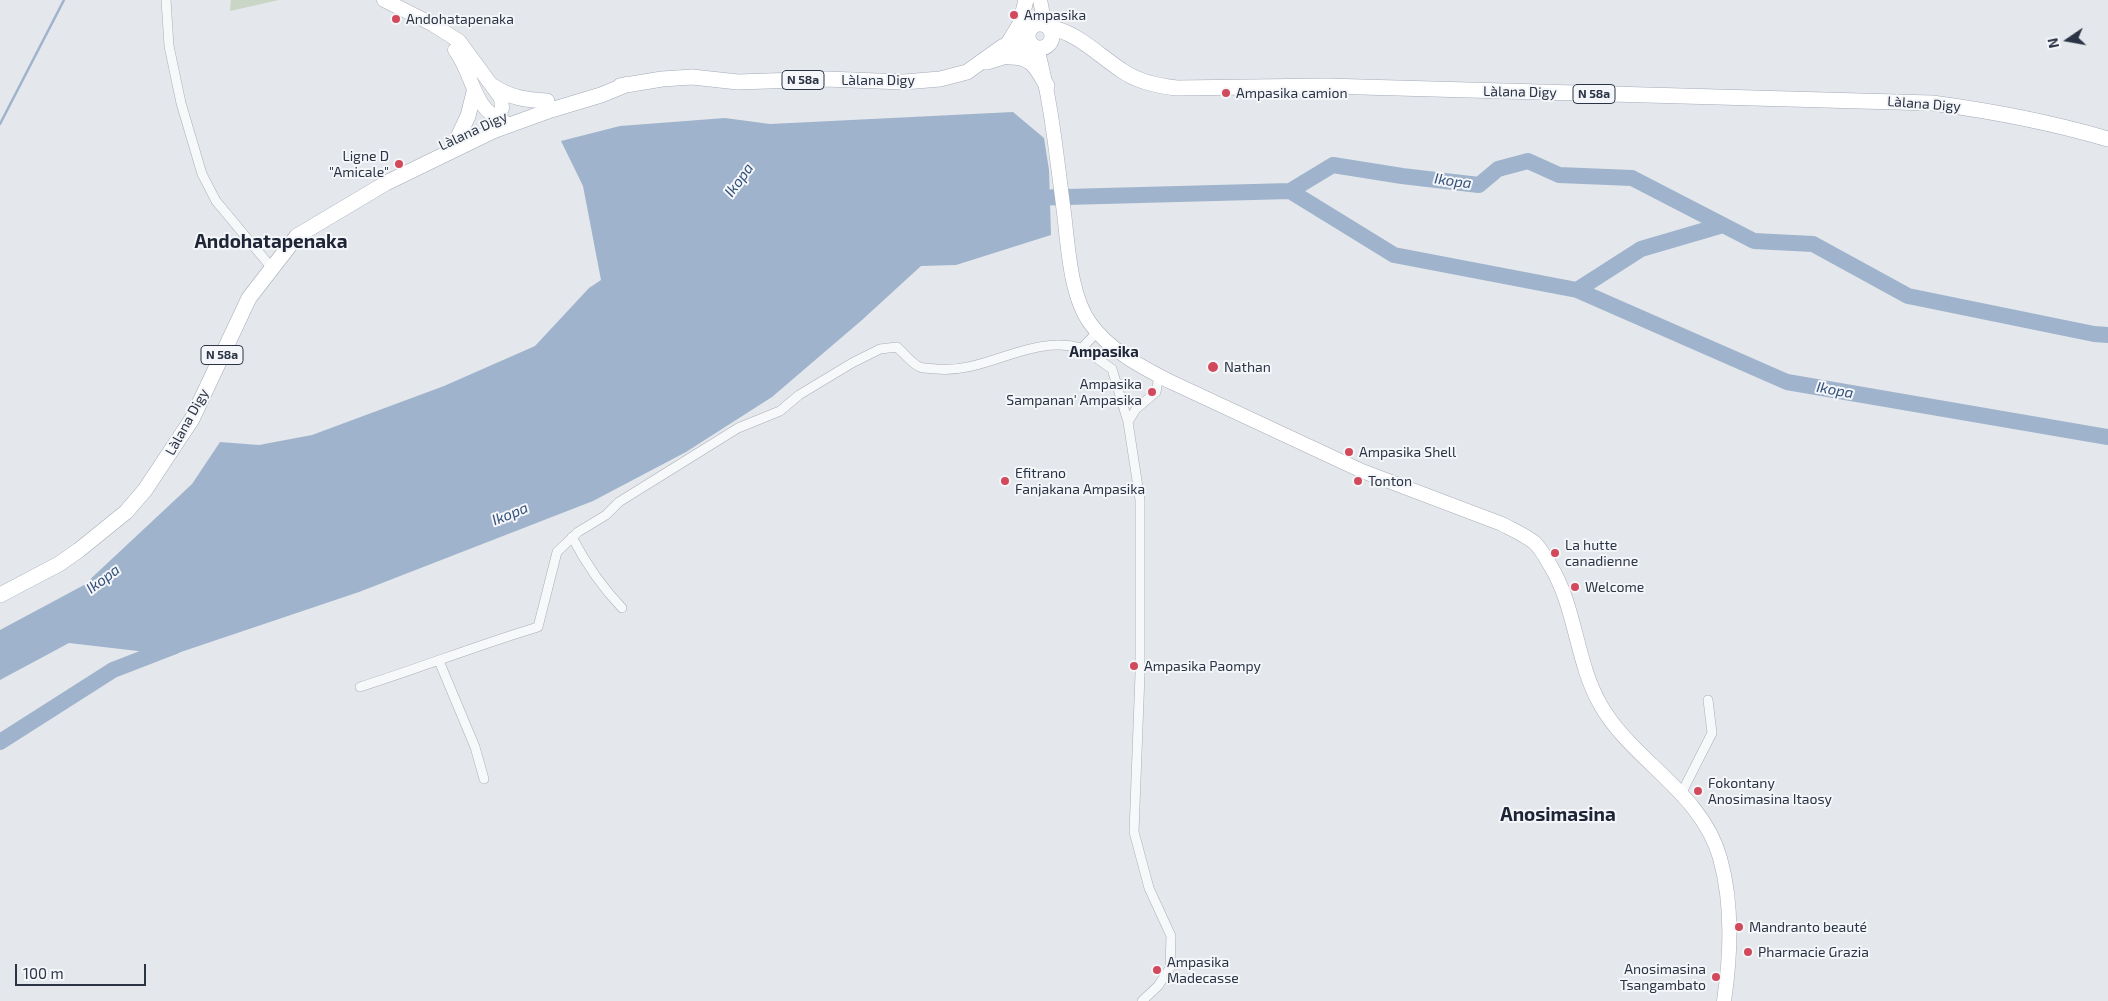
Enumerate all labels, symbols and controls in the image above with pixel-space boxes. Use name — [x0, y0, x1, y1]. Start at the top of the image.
place label: Ampasika — [1024, 7, 1086, 23]
marker: Ampasika — [1008, 9, 1020, 21]
place label: Andohatapenaka — [406, 11, 514, 27]
marker: Andohatapenaka — [390, 13, 402, 25]
north arrow — [2043, 15, 2093, 65]
text: N — [2043, 37, 2062, 50]
road number: N 58a — [782, 70, 824, 90]
street label: Làlana Digy — [841, 72, 915, 88]
street label: Làlana Digy — [1483, 83, 1557, 101]
place label: Ampasika camion — [1236, 85, 1348, 101]
road number: N 58a — [1573, 85, 1615, 104]
marker: Ampasika camion — [1220, 87, 1232, 99]
street label: Làlana Digy — [1887, 93, 1961, 115]
street label: Làlana Digy — [436, 108, 510, 154]
place label: Ligne D "Amicale" — [329, 148, 389, 180]
marker: Ligne D "Amicale" — [393, 158, 405, 170]
water label: Ikopa — [721, 160, 757, 200]
water label: Ikopa — [1433, 169, 1473, 193]
district label: Andohatapenaka — [194, 231, 348, 253]
district label: Ampasika — [1069, 343, 1139, 361]
road number: N 58a — [201, 346, 243, 364]
place label: Nathan — [1224, 359, 1271, 375]
marker: Nathan — [1206, 360, 1220, 374]
place label: Ampasika Sampanan' Ampasika — [1006, 376, 1142, 408]
water label: Ikopa — [1815, 378, 1855, 402]
street label: Làlana Digy — [162, 386, 212, 458]
marker: Ampasika Sampanan' Ampasika — [1146, 386, 1158, 398]
place label: Ampasika Shell — [1359, 444, 1456, 460]
marker: Ampasika Shell — [1343, 446, 1355, 458]
place label: Efitrano Fanjakana Ampasika — [1015, 465, 1145, 498]
place label: Tonton — [1368, 473, 1412, 489]
marker: Efitrano Fanjakana Ampasika — [999, 475, 1011, 487]
marker: Tonton — [1352, 475, 1364, 487]
water label: Ikopa — [489, 499, 531, 529]
place label: La hutte canadienne — [1565, 537, 1638, 570]
marker: La hutte canadienne — [1549, 547, 1561, 559]
water label: Ikopa — [83, 561, 123, 597]
place label: Welcome — [1585, 579, 1644, 595]
marker: Welcome — [1569, 581, 1581, 593]
place label: Ampasika Paompy — [1144, 658, 1261, 674]
marker: Ampasika Paompy — [1128, 660, 1140, 672]
place label: Fokontany Anosimasina Itaosy — [1708, 775, 1832, 808]
marker: Fokontany Anosimasina Itaosy — [1692, 785, 1704, 797]
district label: Anosimasina — [1500, 804, 1616, 826]
place label: Mandranto beauté — [1749, 919, 1867, 935]
marker: Mandranto beauté — [1733, 921, 1745, 933]
place label: Pharmacie Grazia — [1758, 944, 1869, 960]
marker: Pharmacie Grazia — [1742, 946, 1754, 958]
scale bar — [18, 954, 149, 986]
place label: Ampasika Madecasse — [1167, 954, 1239, 986]
place label: Anosimasina Tsangambato — [1620, 961, 1706, 994]
text: 100 m — [23, 964, 64, 982]
marker: Ampasika Madecasse — [1151, 964, 1163, 976]
marker: Anosimasina Tsangambato — [1710, 971, 1722, 983]

